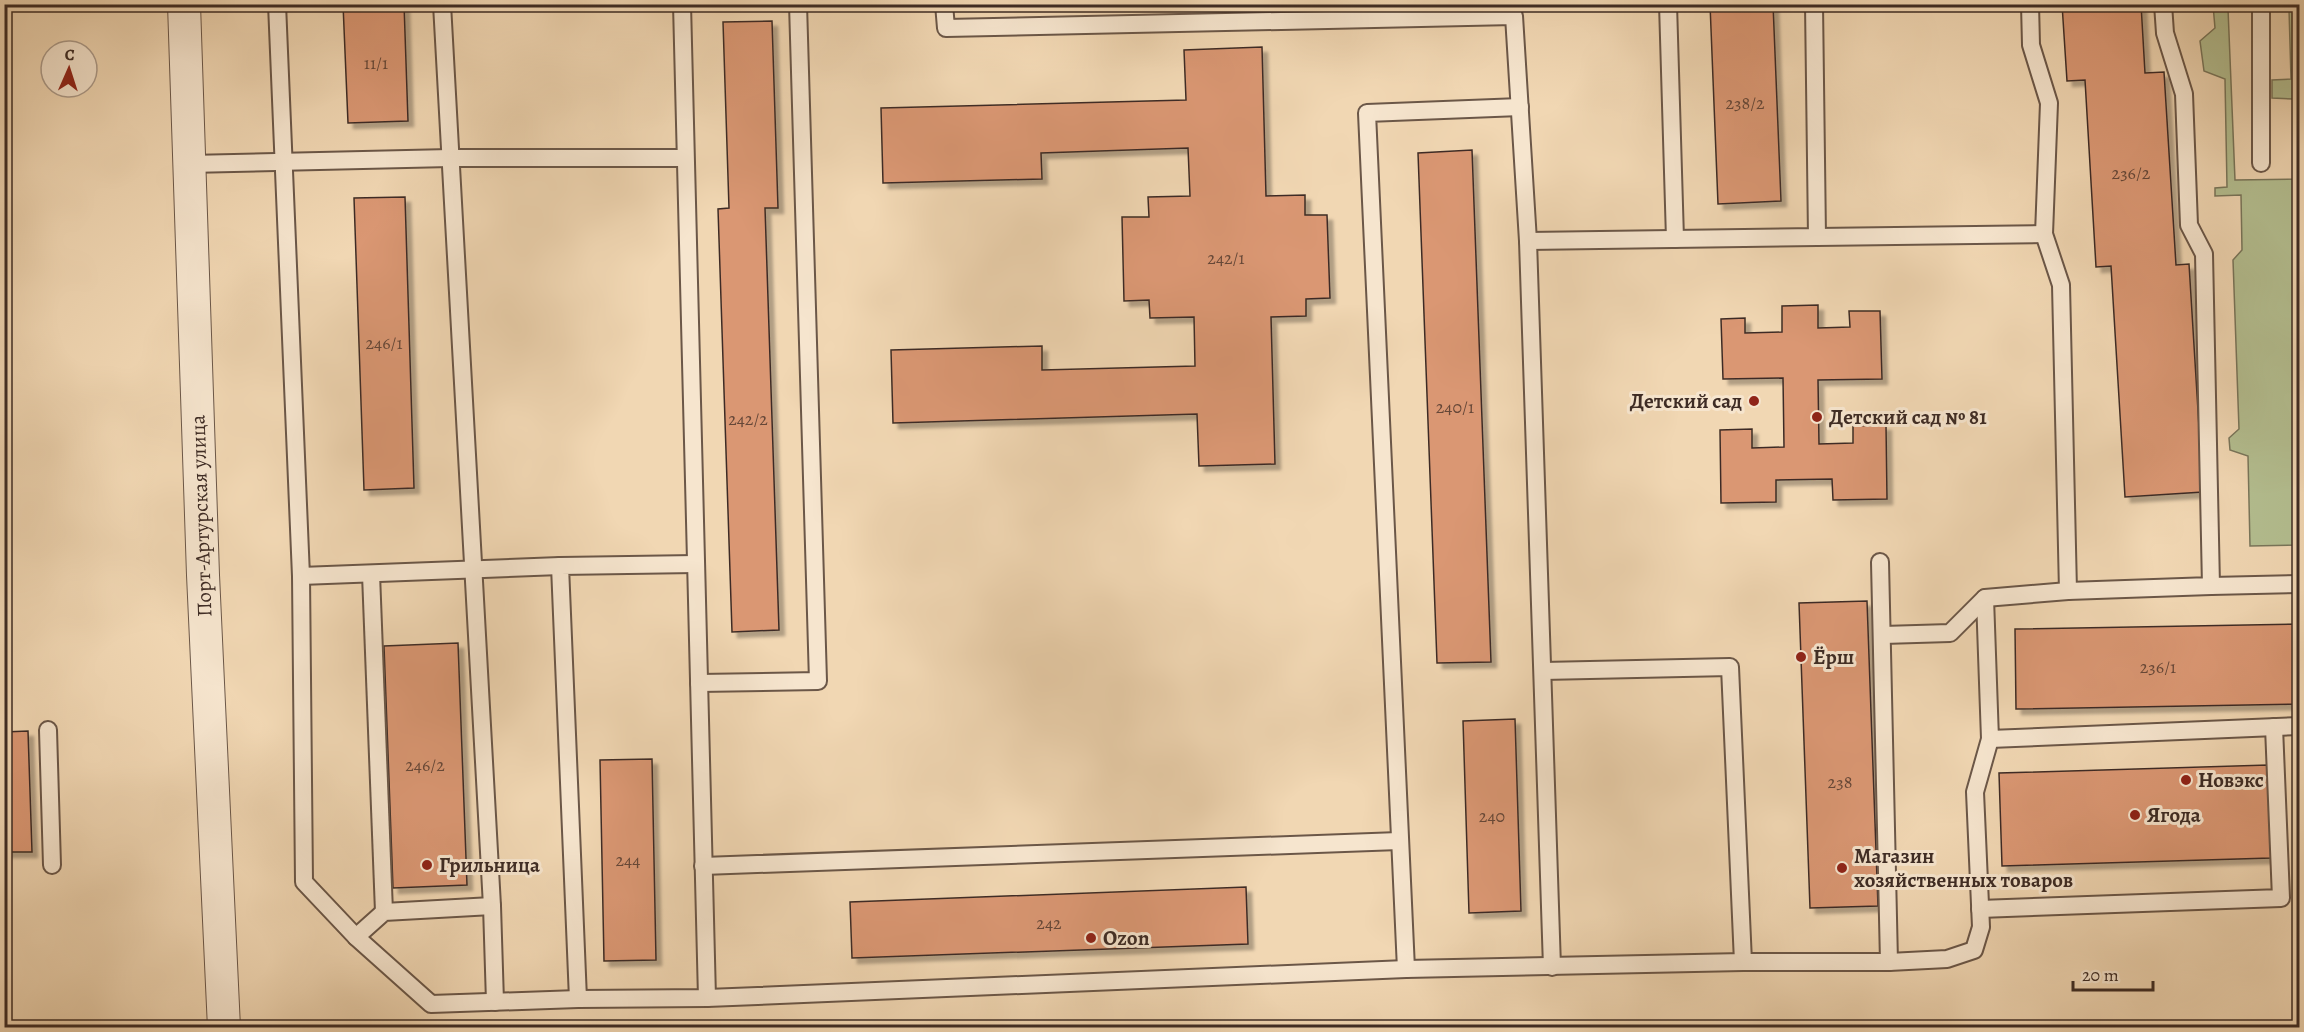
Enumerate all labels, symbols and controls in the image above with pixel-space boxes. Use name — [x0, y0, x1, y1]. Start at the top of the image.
north arrow — [39, 39, 99, 99]
text: С — [64, 44, 75, 66]
house number: 11/1 — [364, 51, 388, 75]
house number: 238/2 — [1725, 91, 1765, 115]
house number: 236/2 — [2112, 161, 2151, 185]
house number: 242/1 — [1207, 246, 1245, 270]
house number: 246/1 — [365, 331, 403, 355]
place label: Детский сад — [1630, 387, 1742, 415]
marker: Детский сад — [1747, 394, 1761, 408]
house number: 240/1 — [1436, 395, 1474, 419]
place label: Детский сад № 81 — [1829, 403, 1987, 431]
house number: 242/2 — [728, 407, 768, 431]
marker: Детский сад № 81 — [1810, 410, 1824, 424]
street label: Порт-Артурская улица — [183, 414, 219, 618]
place label: Ёрш — [1813, 643, 1854, 671]
marker: Ёрш — [1794, 650, 1808, 664]
house number: 236/1 — [2140, 655, 2176, 679]
house number: 246/2 — [405, 753, 445, 777]
place label: Новэкс — [2198, 766, 2264, 794]
house number: 238 — [1828, 770, 1852, 794]
marker: Новэкс — [2179, 773, 2193, 787]
place label: Ягода — [2147, 801, 2201, 829]
house number: 240 — [1479, 804, 1505, 828]
marker: Ягода — [2128, 808, 2142, 822]
place label: Магазин хозяйственных товаров — [1854, 842, 2073, 894]
house number: 244 — [616, 848, 640, 872]
place label: Грильница — [439, 851, 540, 879]
marker: Грильница — [420, 858, 434, 872]
marker: Магазин хозяйственных товаров — [1835, 861, 1849, 875]
house number: 242 — [1036, 911, 1062, 935]
place label: Ozon — [1103, 924, 1150, 952]
marker: Ozon — [1084, 931, 1098, 945]
scale bar — [2073, 954, 2152, 992]
text: 20 m — [2082, 963, 2119, 987]

